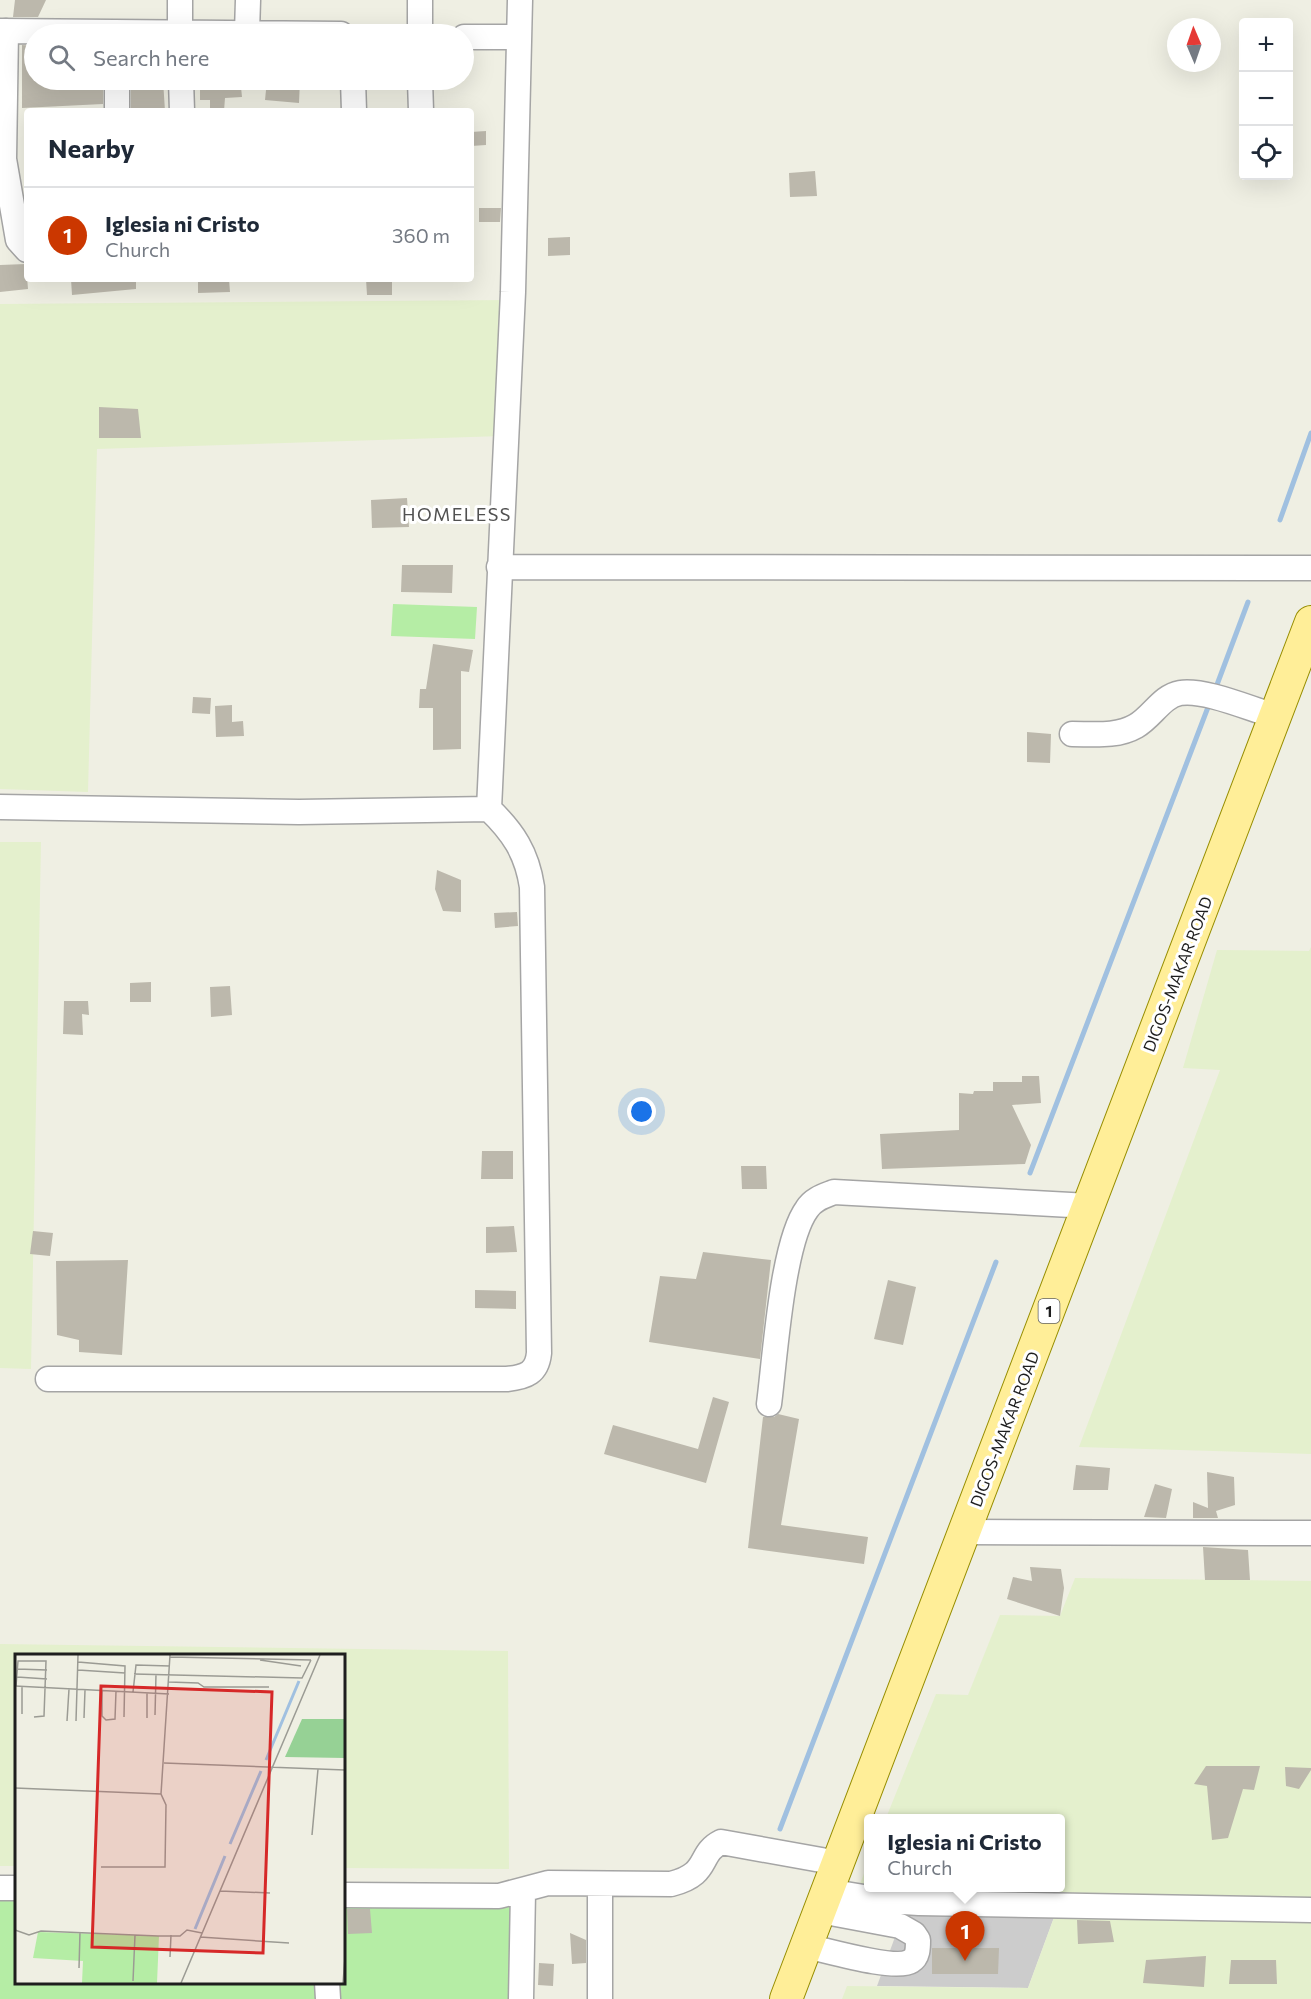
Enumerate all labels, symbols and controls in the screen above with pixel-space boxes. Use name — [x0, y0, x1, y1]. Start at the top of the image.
north arrow — [1167, 18, 1221, 72]
map controls — [1239, 18, 1293, 180]
button: + — [1239, 18, 1293, 72]
search box — [24, 24, 474, 90]
icon: search — [45, 41, 78, 74]
text: Search here — [93, 44, 209, 71]
button: − — [1239, 72, 1293, 126]
button: locate — [1239, 126, 1293, 180]
text: Nearby — [48, 132, 135, 163]
text: Iglesia ni Cristo — [105, 210, 260, 237]
text: 1 — [63, 223, 72, 247]
text: 360 m — [392, 223, 450, 247]
text: Church — [105, 237, 170, 261]
district label: HOMELESS — [402, 503, 512, 525]
street label: DIGOS-MAKAR ROAD — [1139, 894, 1215, 1054]
your location — [627, 1097, 656, 1126]
road number: 1 — [1038, 1299, 1060, 1323]
street label: DIGOS-MAKAR ROAD — [966, 1349, 1042, 1509]
inset map — [15, 1654, 345, 1984]
popup — [864, 1814, 1065, 1892]
text: Iglesia ni Cristo — [887, 1828, 1042, 1855]
text: Church — [887, 1855, 953, 1879]
pin: 1 — [946, 1912, 984, 1961]

